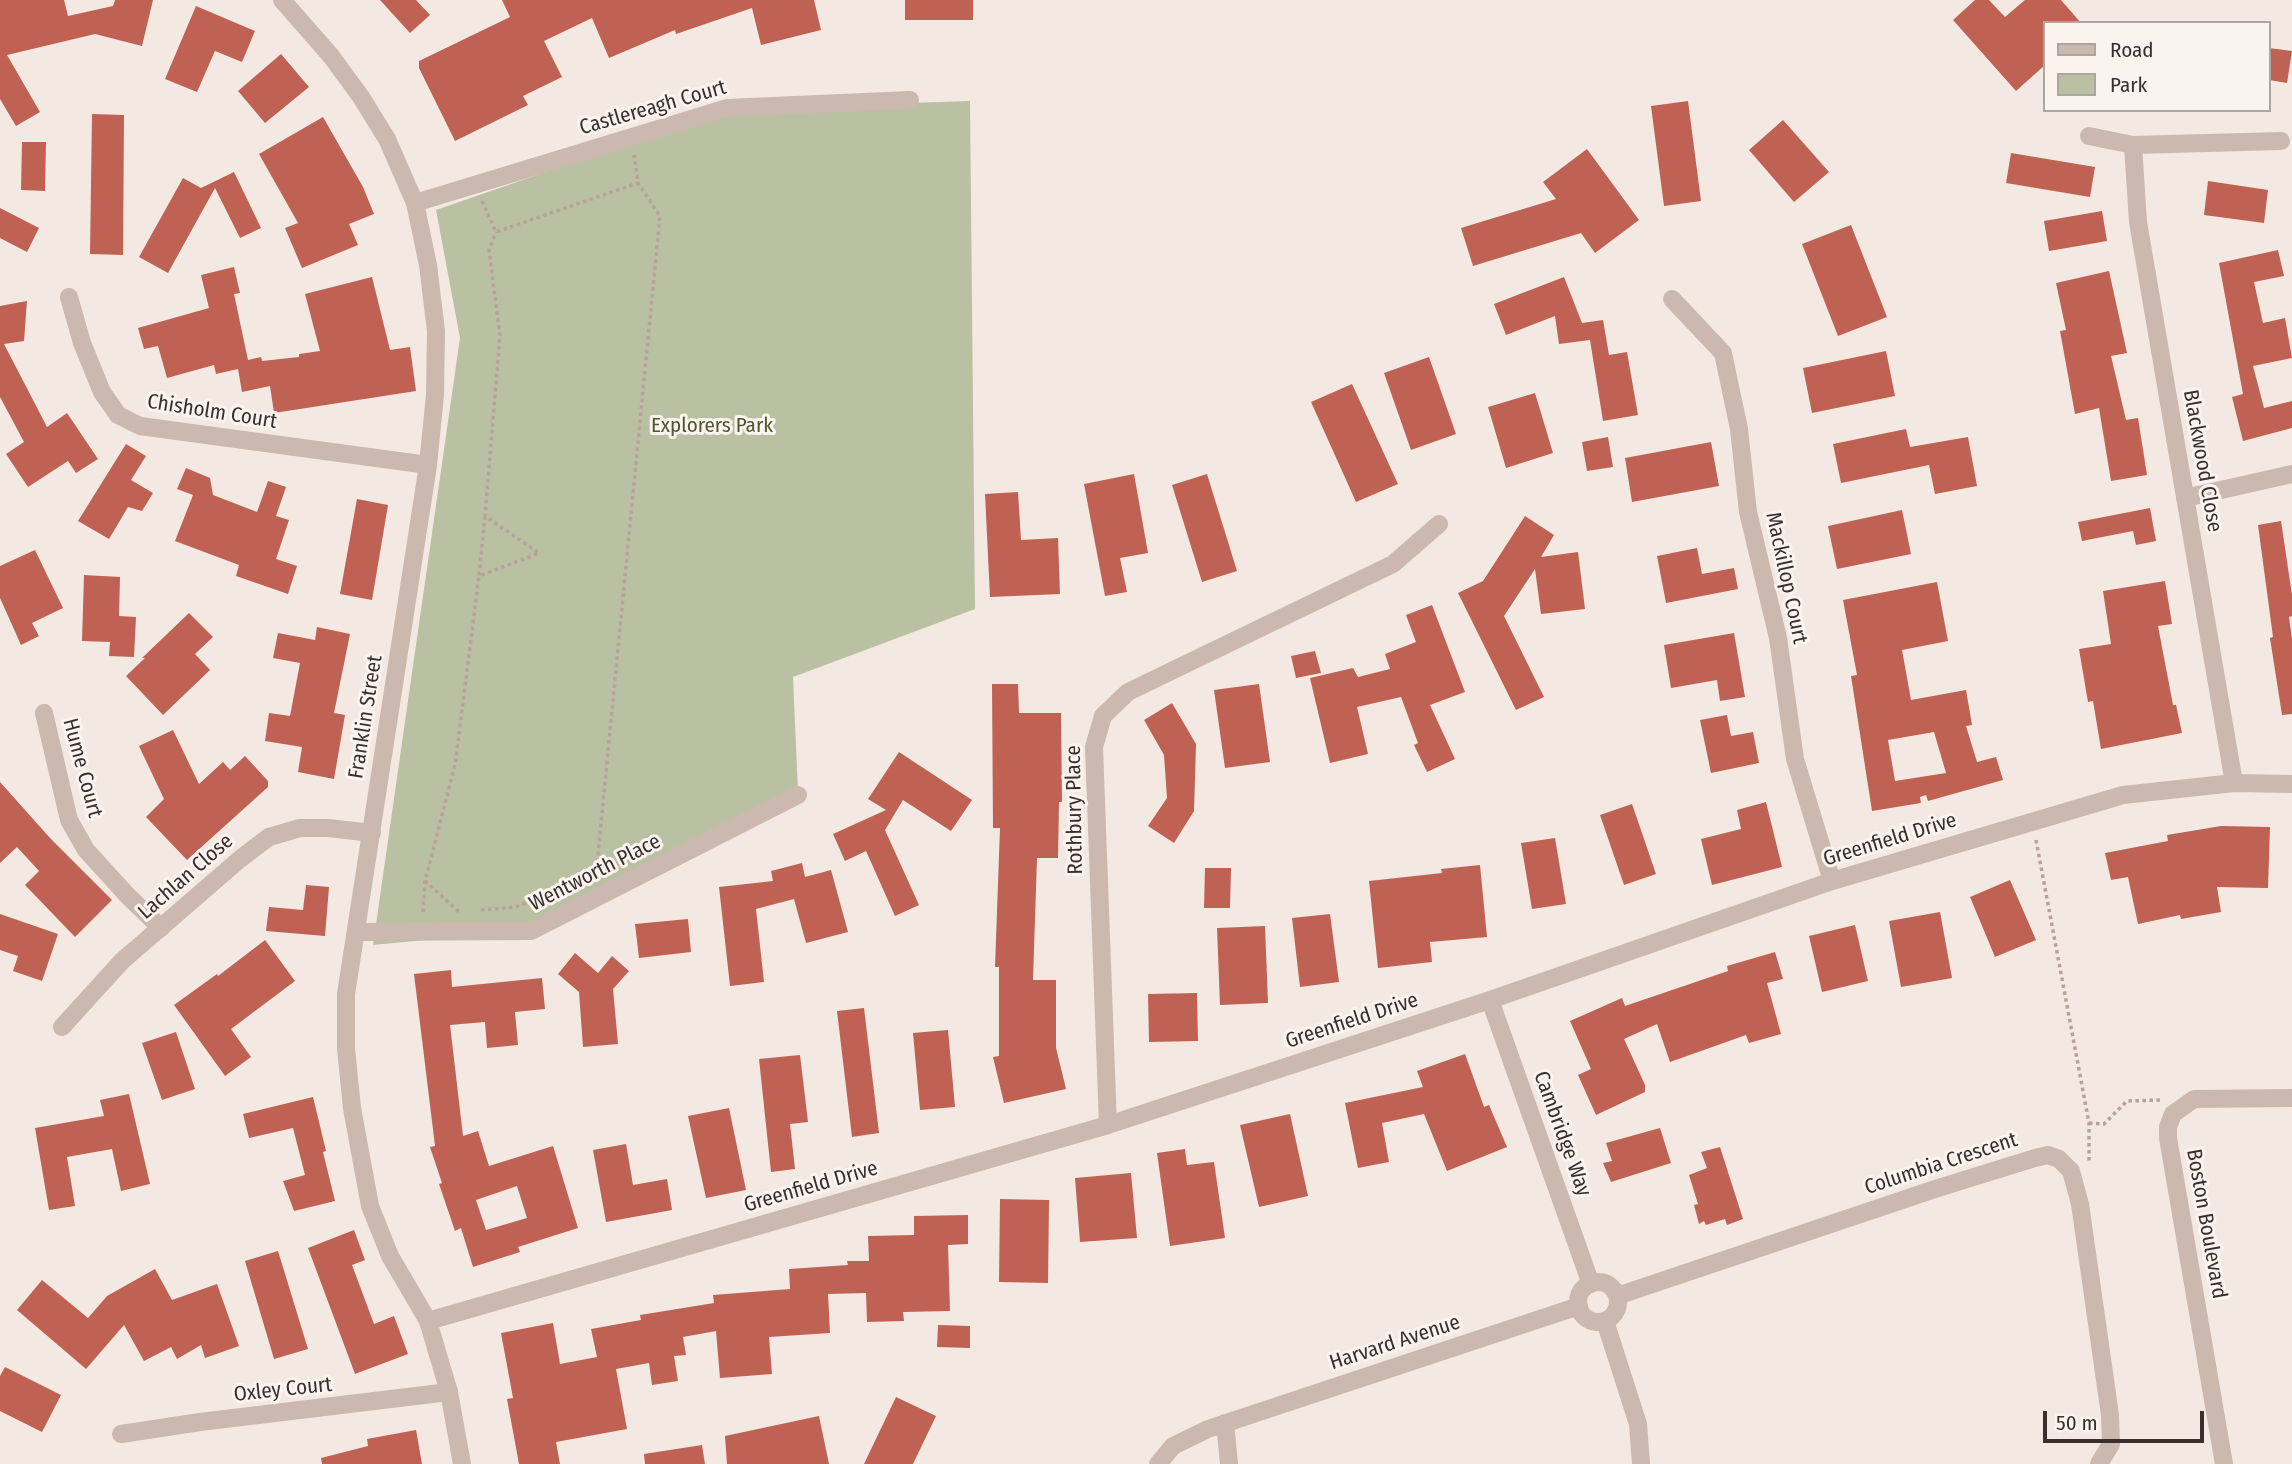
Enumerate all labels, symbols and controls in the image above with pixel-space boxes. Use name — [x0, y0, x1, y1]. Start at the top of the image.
legend — [2044, 21, 2271, 112]
text: Road — [2110, 37, 2154, 63]
text: Park — [2110, 72, 2147, 98]
street label: Castlereagh Court — [577, 75, 729, 141]
street label: Blackwood Close — [2177, 388, 2227, 534]
street label: Chisholm Court — [145, 389, 279, 435]
park label: Explorers Park — [651, 413, 773, 439]
street label: Mackillop Court — [1760, 510, 1812, 646]
street label: Franklin Street — [344, 653, 388, 781]
street label: Hume Court — [57, 716, 107, 820]
street label: Rothbury Place — [1061, 745, 1089, 875]
street label: Greenfield Drive — [1820, 808, 1960, 872]
street label: Lachlan Close — [133, 829, 239, 925]
street label: Wentworth Place — [525, 829, 665, 917]
street label: Greenfield Drive — [1282, 988, 1422, 1054]
street label: Cambridge Way — [1528, 1068, 1596, 1200]
street label: Columbia Crescent — [1862, 1127, 2020, 1201]
street label: Boston Boulevard — [2180, 1147, 2232, 1301]
street label: Greenfield Drive — [741, 1156, 881, 1218]
street label: Harvard Avenue — [1327, 1310, 1463, 1376]
street label: Oxley Court — [233, 1372, 333, 1408]
scale bar — [2047, 1398, 2208, 1442]
text: 50 m — [2056, 1410, 2098, 1436]

